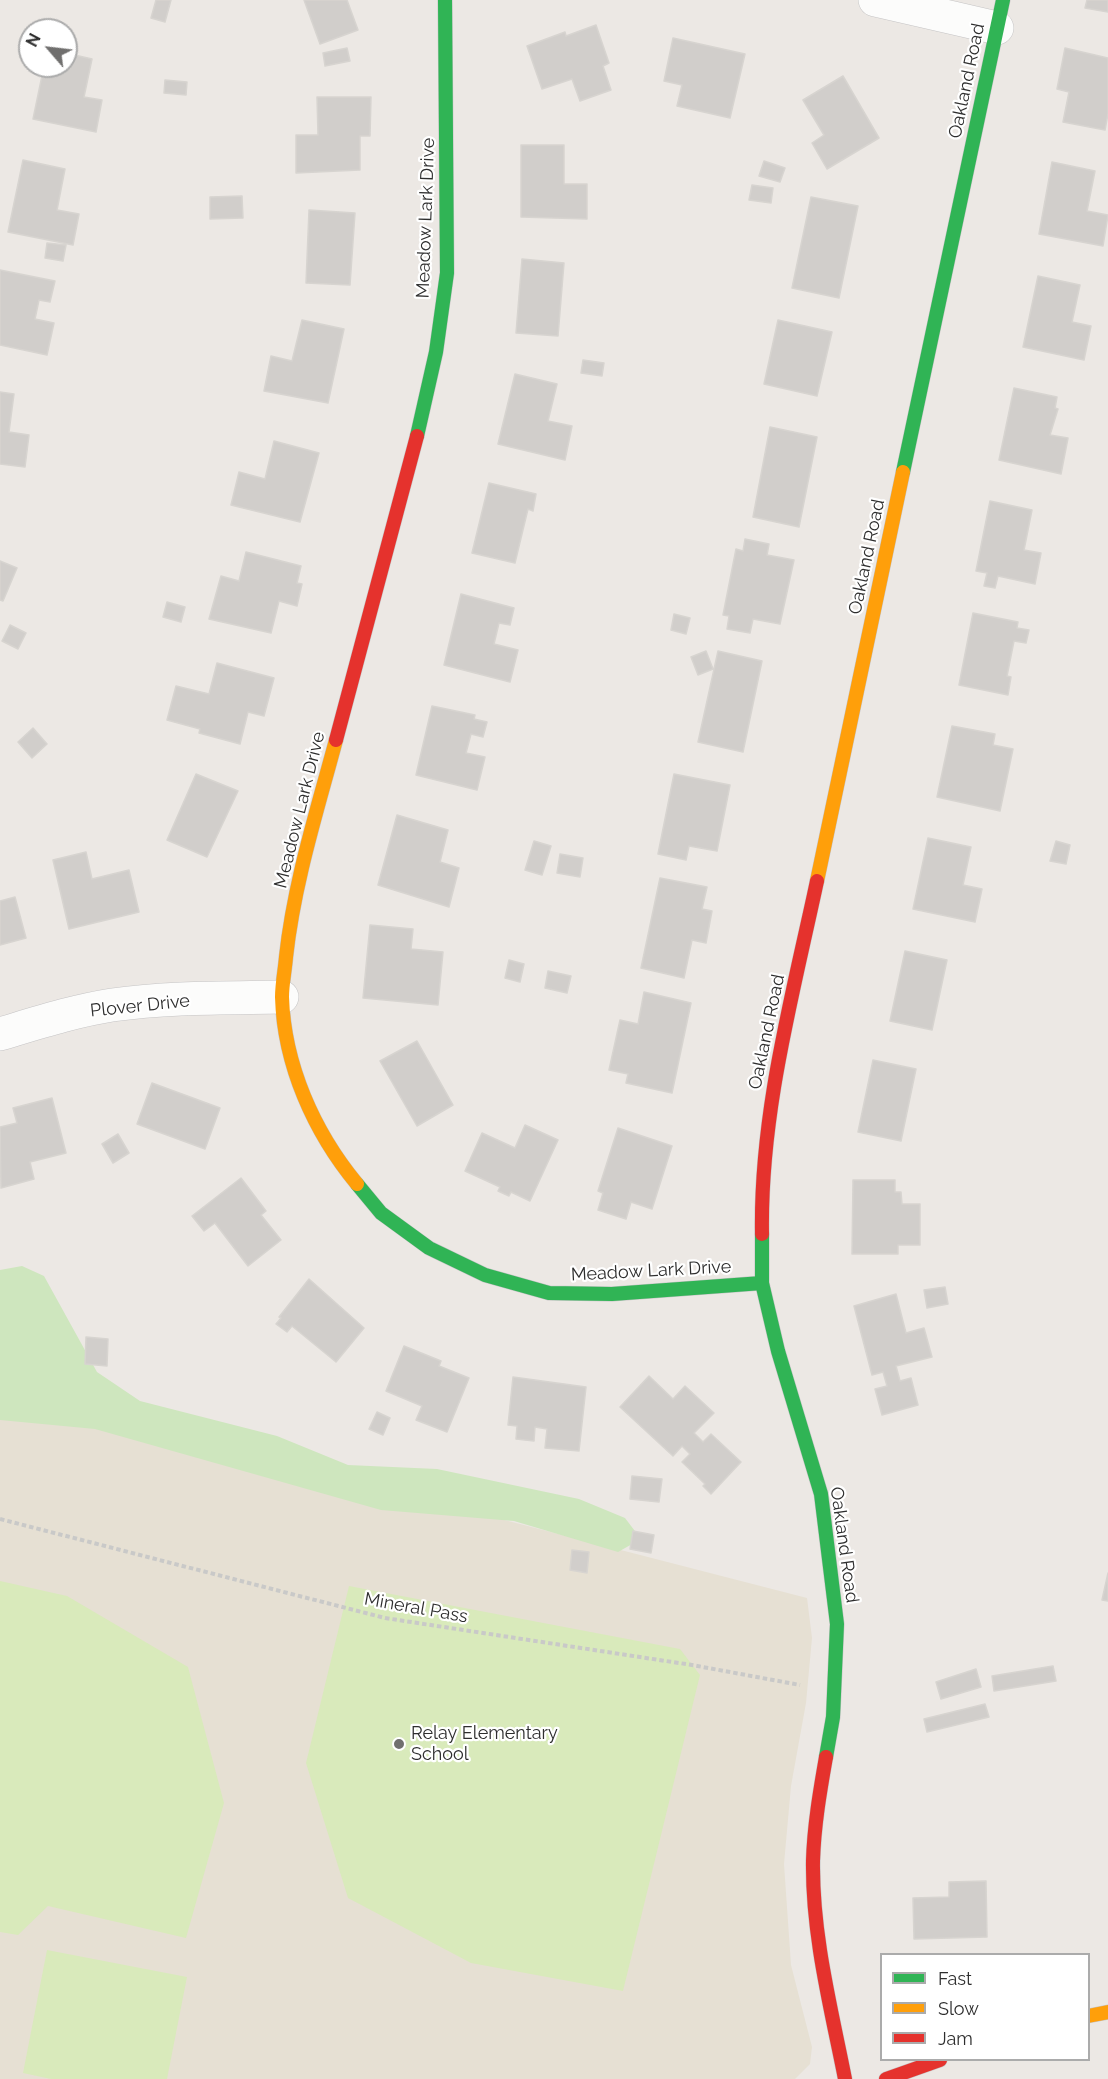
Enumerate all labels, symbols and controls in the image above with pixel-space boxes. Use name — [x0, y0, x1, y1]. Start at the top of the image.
north arrow — [18, 18, 78, 78]
street label: Oakland Road — [944, 22, 990, 140]
text: N — [22, 30, 45, 50]
street label: Meadow Lark Drive — [412, 137, 440, 299]
street label: Oakland Road — [844, 498, 890, 616]
street label: Meadow Lark Drive — [270, 730, 330, 890]
street label: Oakland Road — [744, 973, 790, 1091]
street label: Plover Drive — [89, 990, 191, 1022]
street label: Meadow Lark Drive — [570, 1256, 732, 1286]
street label: Oakland Road — [825, 1486, 863, 1604]
street label: Mineral Pass — [363, 1588, 469, 1628]
place label: Relay Elementary School — [411, 1723, 558, 1766]
marker: Relay Elementary School — [392, 1737, 406, 1751]
legend — [880, 1953, 1090, 2061]
text: Fast — [938, 1968, 972, 1989]
text: Slow — [938, 1998, 979, 2019]
text: Jam — [938, 2028, 973, 2049]

